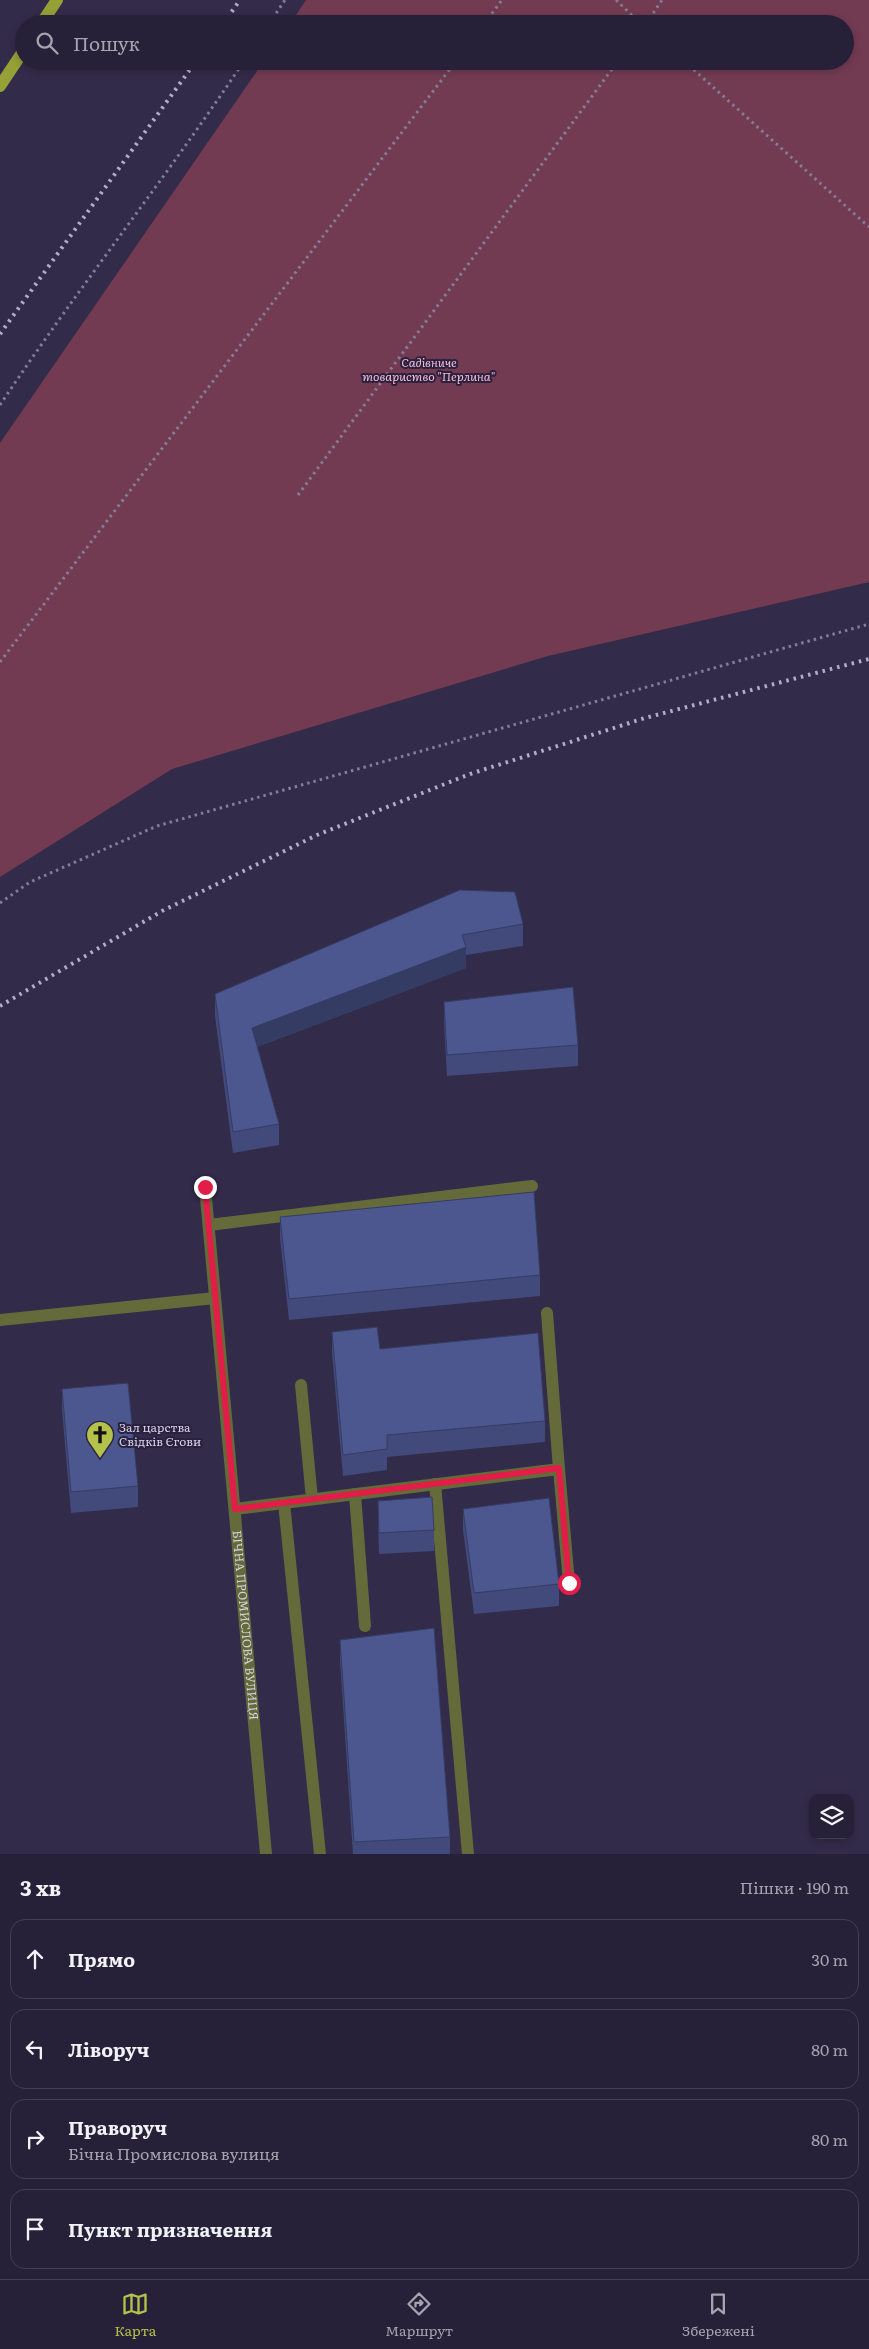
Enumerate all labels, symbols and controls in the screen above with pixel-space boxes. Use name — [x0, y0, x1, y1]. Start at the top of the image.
search box — [15, 15, 854, 70]
icon: search — [33, 29, 61, 57]
text: Пошук — [73, 29, 140, 57]
park label: Садівниче товариство "Перлина" — [363, 353, 496, 385]
route end — [194, 1176, 217, 1199]
place label: Зал царства Свідків Єгови — [119, 1418, 201, 1450]
church icon: Зал царства Свідків Єгови — [85, 1420, 115, 1459]
street label: БІЧНА ПРОМИСЛОВА ВУЛИЦЯ — [228, 1529, 264, 1721]
route start — [558, 1572, 581, 1595]
map controls — [809, 1794, 854, 1839]
button: layers — [809, 1794, 854, 1839]
text: 3 хв — [20, 1871, 61, 1902]
text: Пішки · 190 m — [740, 1875, 849, 1899]
icon: ahead — [21, 1945, 49, 1973]
text: Прямо — [68, 1945, 135, 1973]
text: 30 m — [811, 1947, 848, 1971]
icon: left — [21, 2035, 49, 2063]
text: Ліворуч — [68, 2035, 149, 2063]
text: 80 m — [811, 2037, 848, 2061]
text: Праворуч — [68, 2113, 167, 2141]
icon: right — [21, 2125, 49, 2153]
text: 80 m — [811, 2127, 848, 2151]
text: Бічна Промислова вулиця — [68, 2141, 280, 2165]
icon: arrive — [21, 2215, 49, 2243]
text: Пункт призначення — [68, 2215, 272, 2243]
tab: Карта — [114, 2290, 156, 2340]
tab: Маршрут — [385, 2290, 453, 2340]
tab: Збережені — [682, 2290, 755, 2340]

